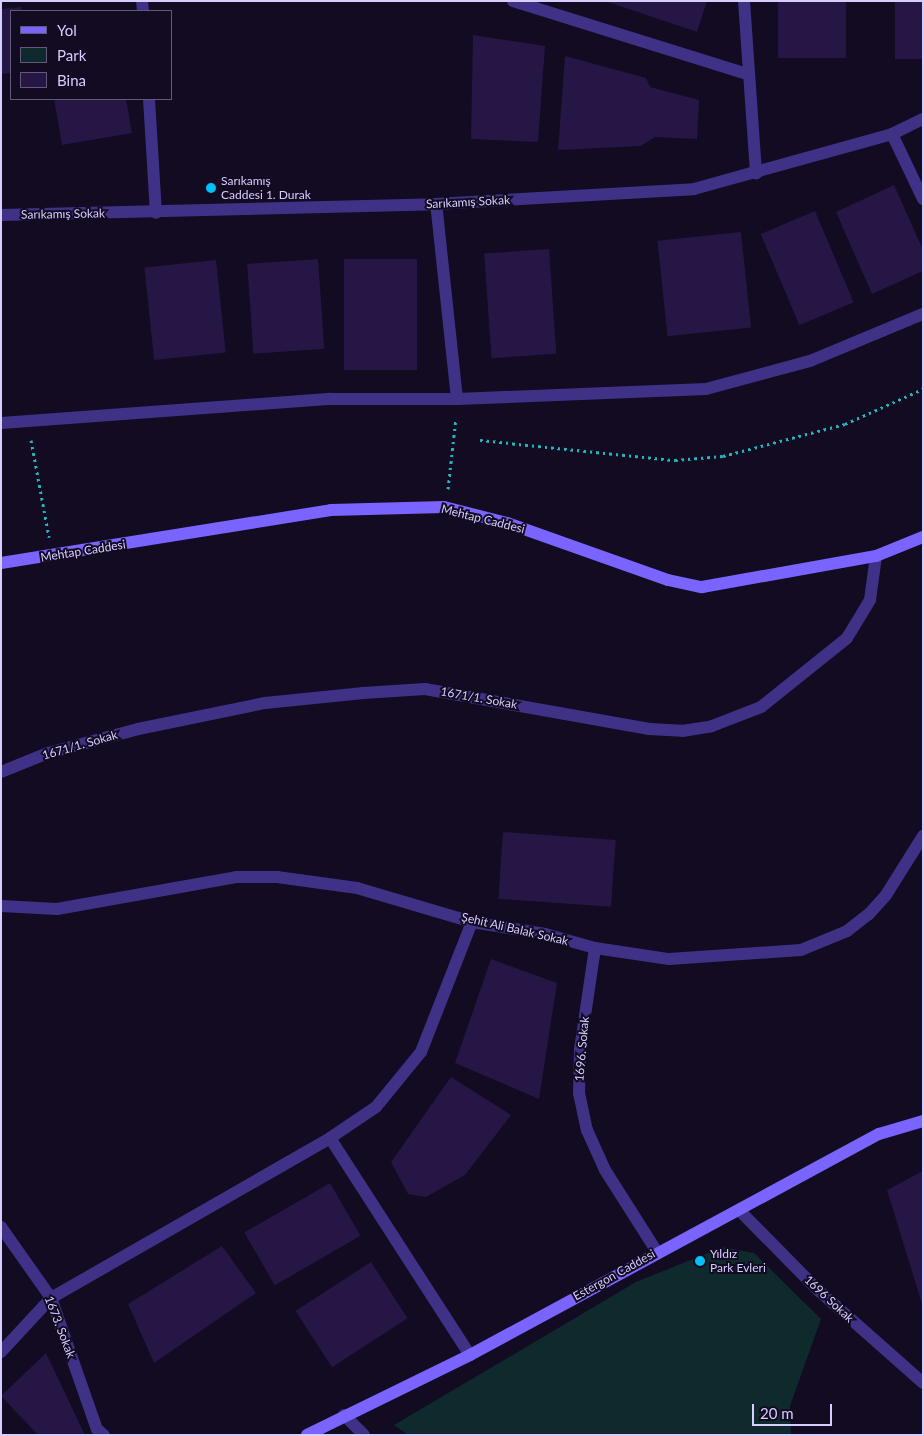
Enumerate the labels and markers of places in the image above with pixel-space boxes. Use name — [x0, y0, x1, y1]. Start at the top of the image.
place label: Sarıkamış Caddesi 1. Durak — [221, 174, 311, 202]
marker: Sarıkamış Caddesi 1. Durak — [205, 182, 217, 194]
place label: Yıldız Park Evleri — [710, 1247, 766, 1275]
marker: Yıldız Park Evleri — [694, 1255, 706, 1267]

